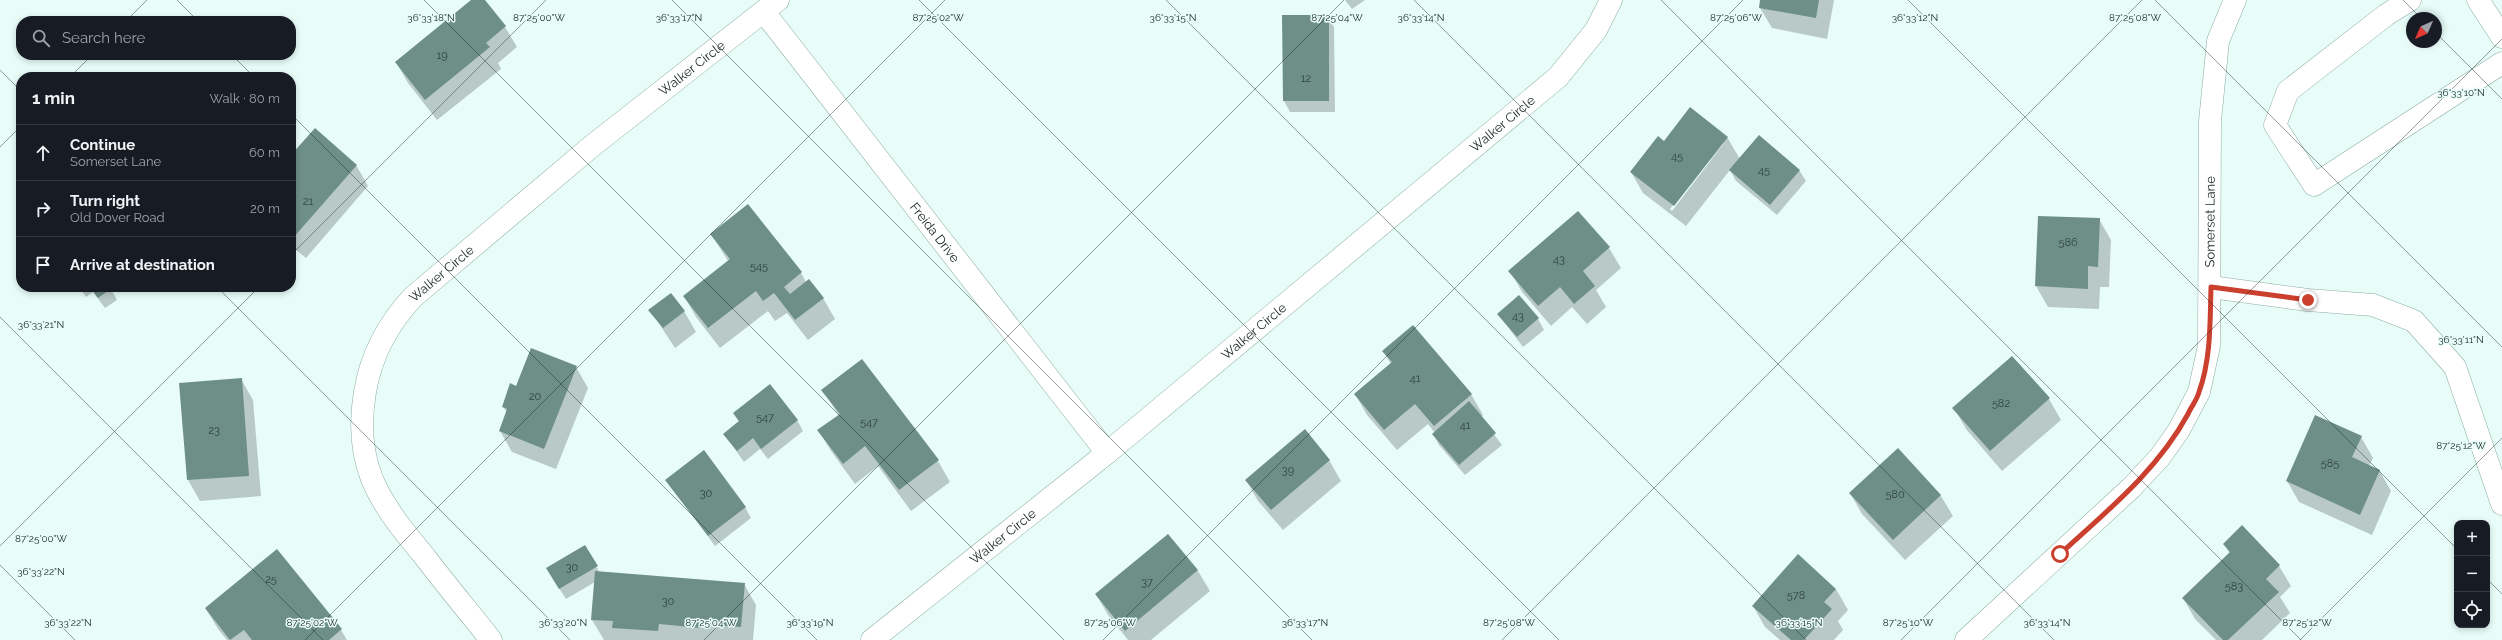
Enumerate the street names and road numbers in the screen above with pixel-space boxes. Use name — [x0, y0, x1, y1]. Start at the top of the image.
street label: Walker Circle — [656, 37, 728, 98]
street label: Walker Circle — [1467, 92, 1538, 155]
street label: Somerset Lane — [2202, 176, 2217, 268]
street label: Freida Drive — [907, 199, 963, 265]
street label: Walker Circle — [406, 242, 477, 305]
street label: Walker Circle — [1218, 299, 1289, 362]
street label: Walker Circle — [967, 505, 1039, 567]

